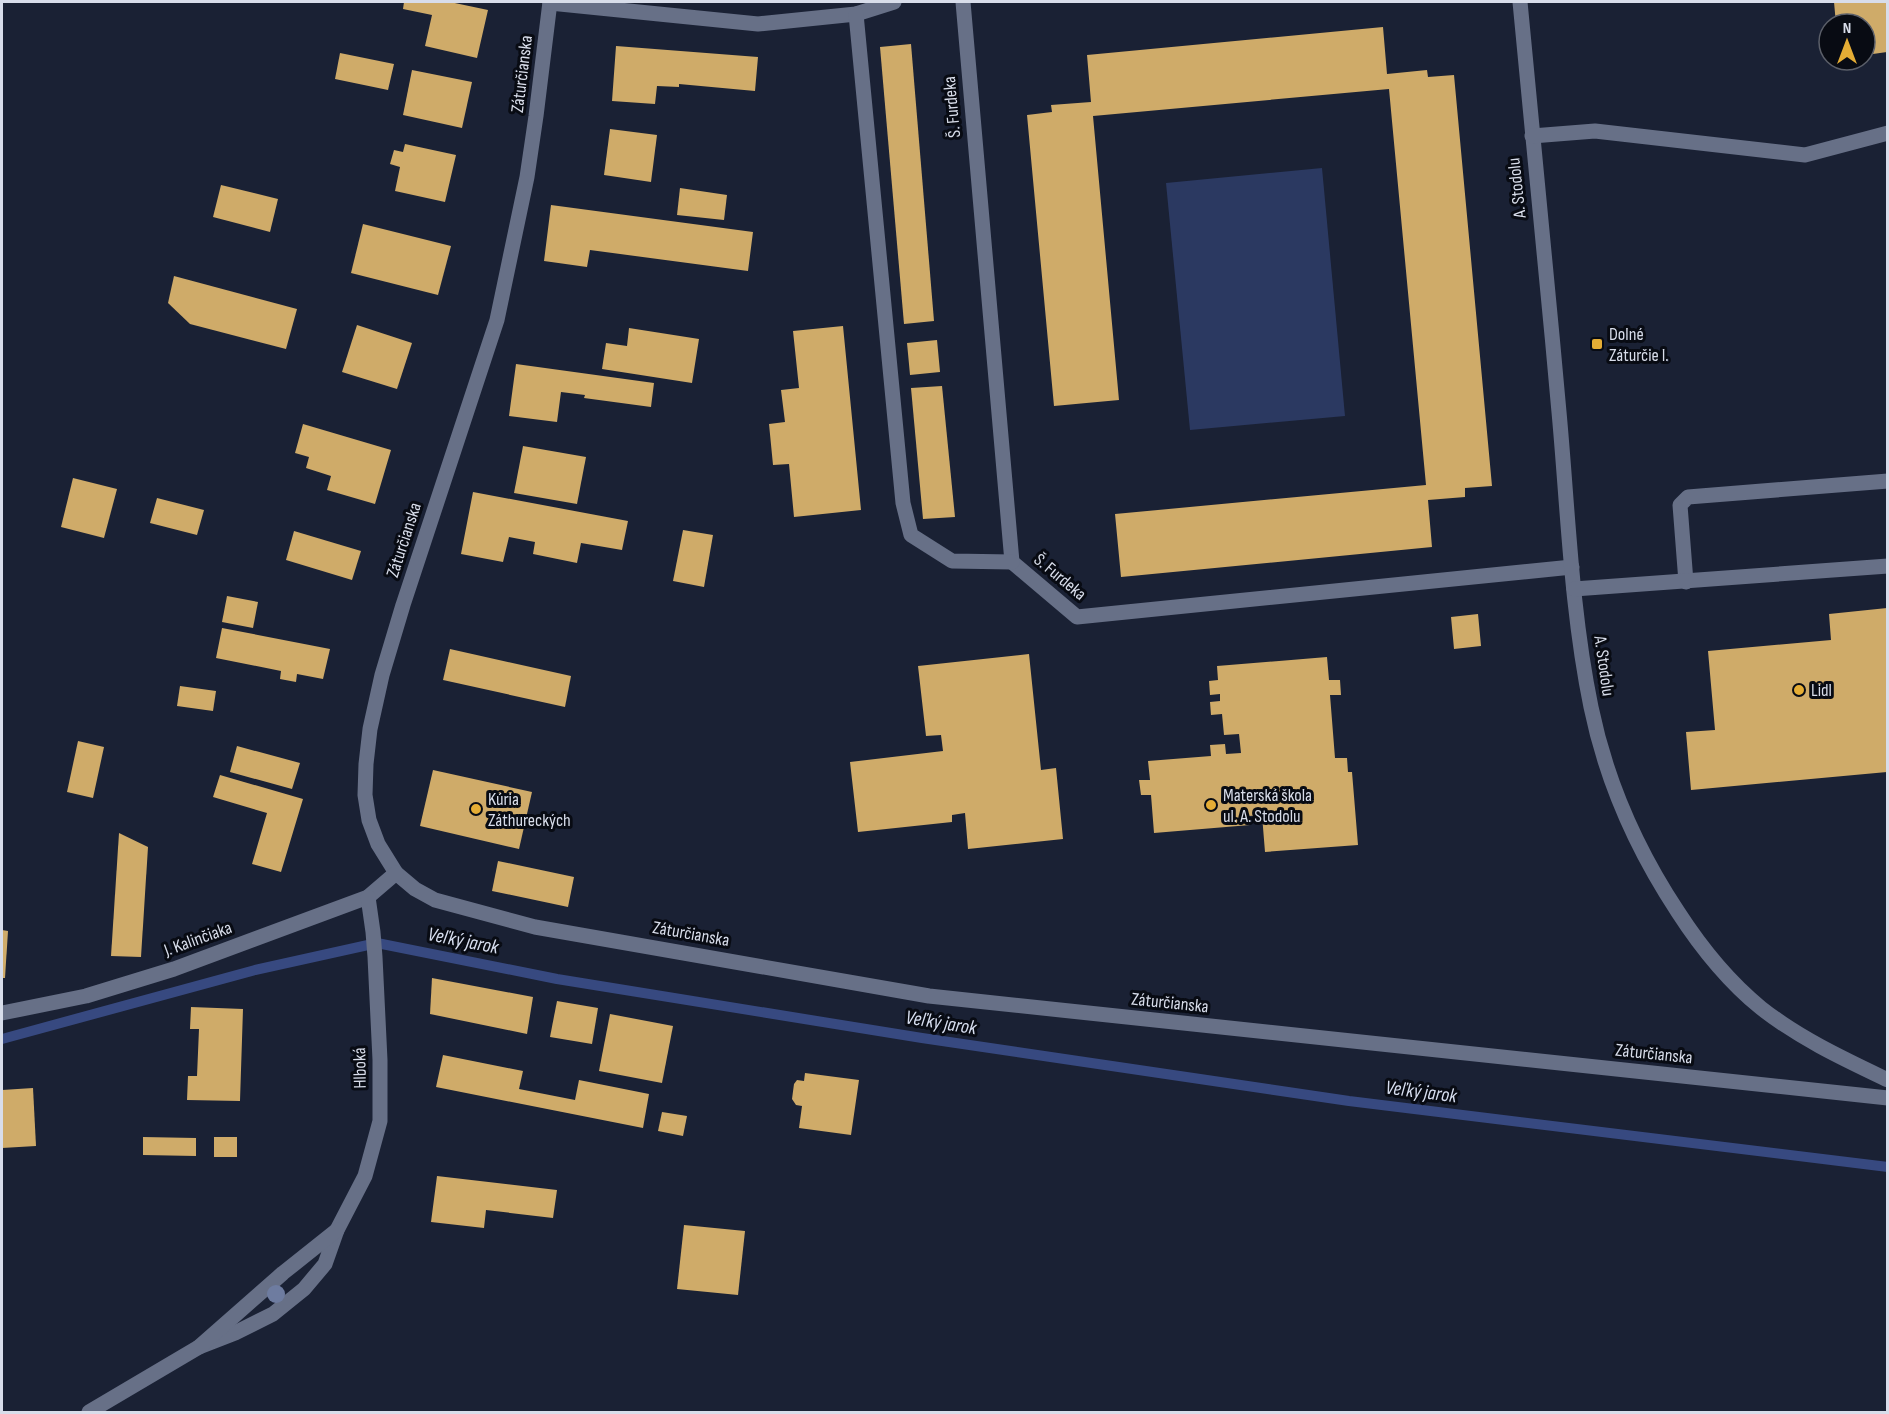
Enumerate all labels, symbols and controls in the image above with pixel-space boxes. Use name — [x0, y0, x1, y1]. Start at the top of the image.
north arrow — [1817, 12, 1877, 72]
text: N — [1843, 19, 1851, 38]
street label: Záturčianska — [507, 34, 537, 114]
street label: Š. Furdeka — [939, 75, 965, 139]
street label: A. Stodolu — [1503, 157, 1531, 220]
place label: Dolné Záturčie I. — [1609, 324, 1669, 366]
marker: Dolné Záturčie I. — [1590, 337, 1604, 351]
street label: Záturčianska — [382, 500, 426, 580]
street label: Š. Furdeka — [1030, 549, 1090, 605]
street label: A. Stodolu — [1589, 634, 1619, 697]
place label: Lidl — [1811, 680, 1832, 701]
marker: Lidl — [1792, 683, 1806, 697]
place label: Materská škola ul. A. Stodolu — [1223, 785, 1312, 827]
place label: Kúria Záthureckých — [488, 789, 571, 831]
marker: Materská škola ul. A. Stodolu — [1204, 798, 1218, 812]
marker: Kúria Záthureckých — [469, 802, 483, 816]
street label: J. Kalinčiaka — [160, 917, 235, 961]
street label: Záturčianska — [651, 917, 731, 951]
water label: Veľký jarok — [426, 922, 501, 960]
street label: Záturčianska — [1130, 989, 1210, 1018]
water label: Veľký jarok — [904, 1006, 979, 1041]
street label: Záturčianska — [1614, 1040, 1694, 1069]
street label: Hlboká — [349, 1047, 371, 1089]
water label: Veľký jarok — [1384, 1076, 1459, 1108]

